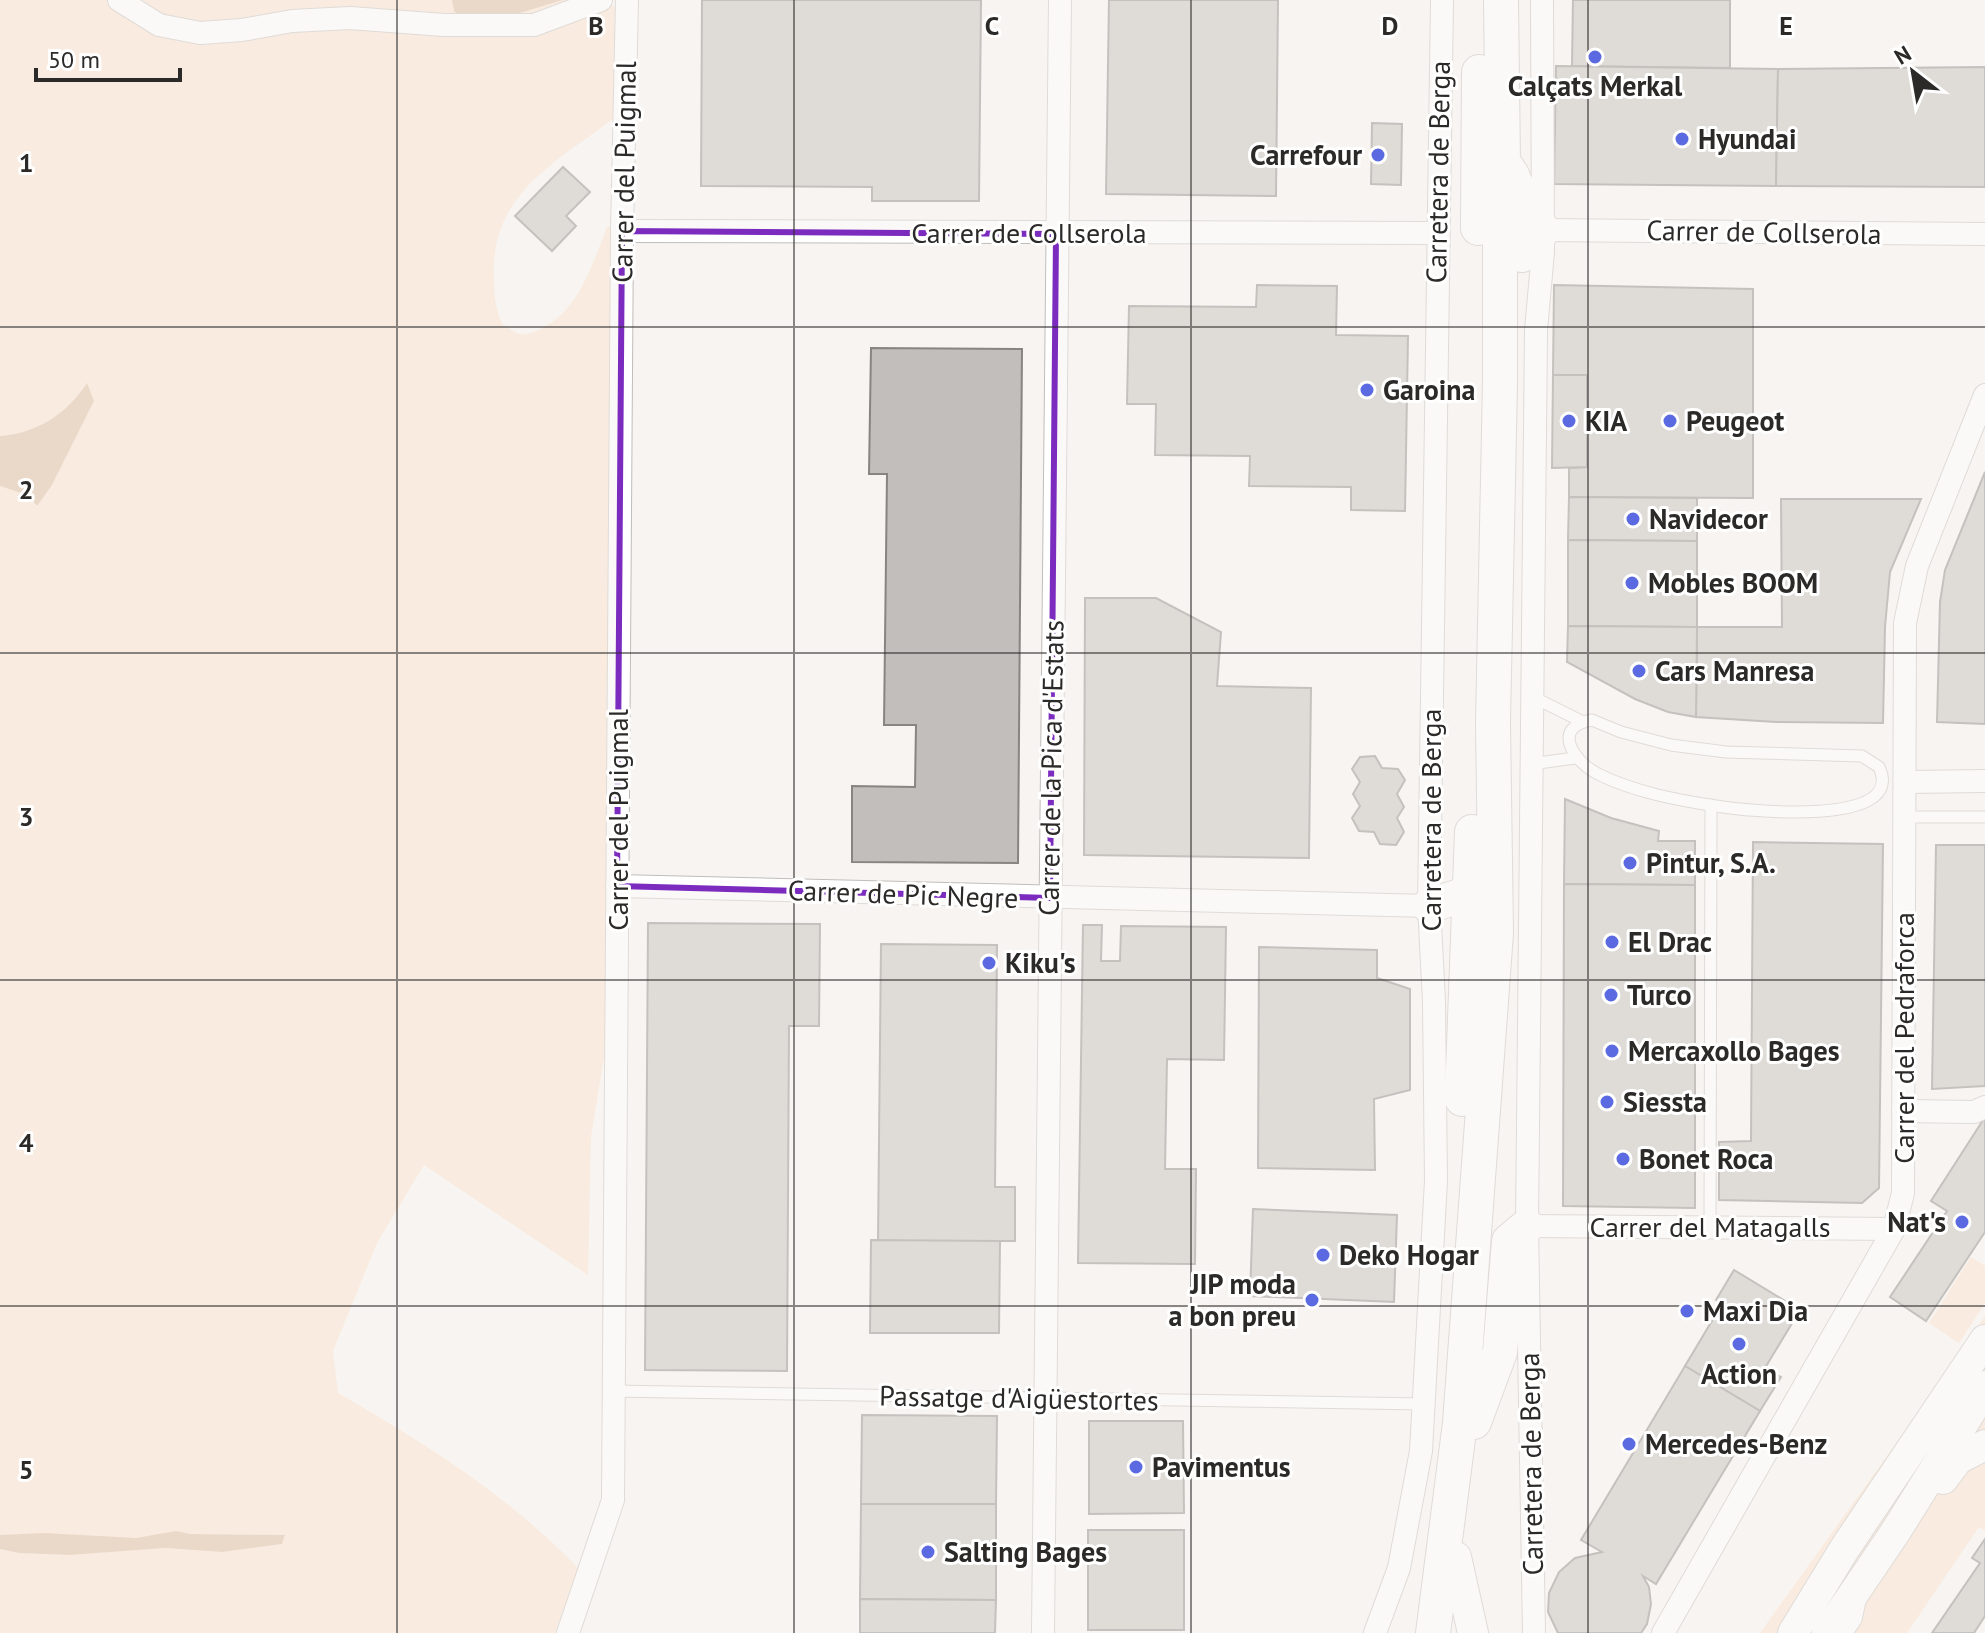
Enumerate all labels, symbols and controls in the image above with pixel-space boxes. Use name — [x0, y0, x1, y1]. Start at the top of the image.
text: B — [588, 9, 604, 42]
text: C — [985, 9, 999, 42]
text: D — [1382, 9, 1398, 42]
text: E — [1779, 9, 1793, 42]
scale bar — [36, 32, 180, 82]
north arrow — [1873, 32, 1953, 112]
text: N — [1889, 39, 1916, 71]
text: 50 m — [48, 44, 100, 75]
marker: Calçats Merkal — [1586, 48, 1604, 66]
street label: Carretera de Berga — [1417, 60, 1458, 284]
street label: Carrer del Puigmal — [603, 61, 644, 283]
place label: Calçats Merkal — [1508, 67, 1683, 104]
place label: Hyundai — [1698, 120, 1796, 157]
marker: Hyundai — [1673, 130, 1691, 148]
place label: Carrefour — [1250, 136, 1362, 173]
text: 1 — [19, 146, 33, 179]
marker: Carrefour — [1369, 146, 1387, 164]
street label: Carrer de Collserola — [1646, 211, 1882, 252]
street label: Carrer de Collserola — [911, 214, 1147, 251]
place label: Garoina — [1383, 371, 1476, 408]
marker: Garoina — [1358, 381, 1376, 399]
place label: KIA — [1585, 402, 1627, 439]
place label: Peugeot — [1686, 402, 1784, 439]
marker: KIA — [1560, 412, 1578, 430]
marker: Peugeot — [1661, 412, 1679, 430]
text: 2 — [19, 473, 33, 506]
place label: Navidecor — [1649, 500, 1768, 537]
marker: Navidecor — [1624, 510, 1642, 528]
place label: Mobles BOOM — [1648, 564, 1818, 601]
marker: Mobles BOOM — [1623, 574, 1641, 592]
street label: Carrer de la Pica d'Estats — [1029, 620, 1072, 916]
place label: Cars Manresa — [1655, 652, 1814, 689]
marker: Cars Manresa — [1630, 662, 1648, 680]
street label: Carrer del Puigmal — [599, 709, 636, 931]
street label: Carretera de Berga — [1412, 709, 1449, 931]
text: 3 — [19, 800, 33, 833]
place label: Pintur, S.A. — [1646, 844, 1776, 881]
marker: Pintur, S.A. — [1621, 854, 1639, 872]
street label: Carrer de Pic Negre — [787, 871, 1019, 916]
street label: Carrer del Pedraforca — [1885, 912, 1922, 1164]
place label: El Drac — [1628, 923, 1712, 960]
marker: El Drac — [1603, 933, 1621, 951]
place label: Kiku's — [1005, 944, 1076, 981]
marker: Kiku's — [980, 954, 998, 972]
place label: Turco — [1627, 976, 1692, 1013]
marker: Turco — [1602, 986, 1620, 1004]
place label: Mercaxollo Bages — [1628, 1032, 1840, 1069]
marker: Mercaxollo Bages — [1603, 1042, 1621, 1060]
place label: Siessta — [1623, 1083, 1707, 1120]
marker: Siessta — [1598, 1093, 1616, 1111]
text: 4 — [19, 1126, 34, 1159]
place label: Bonet Roca — [1639, 1140, 1774, 1177]
marker: Bonet Roca — [1614, 1150, 1632, 1168]
place label: Nat's — [1887, 1203, 1946, 1240]
street label: Carrer del Matagalls — [1589, 1208, 1831, 1245]
marker: Nat's — [1953, 1213, 1971, 1231]
place label: Deko Hogar — [1339, 1236, 1479, 1273]
marker: Deko Hogar — [1314, 1246, 1332, 1264]
place label: JIP moda a bon preu — [1168, 1265, 1296, 1334]
marker: JIP moda a bon preu — [1303, 1291, 1321, 1309]
place label: Maxi Dia — [1703, 1292, 1808, 1329]
marker: Maxi Dia — [1678, 1302, 1696, 1320]
marker: Action — [1730, 1335, 1748, 1353]
street label: Carretera de Berga — [1510, 1352, 1551, 1576]
place label: Action — [1701, 1355, 1777, 1392]
street label: Passatge d'Aigüestortes — [879, 1377, 1159, 1418]
place label: Mercedes-Benz — [1645, 1425, 1827, 1462]
marker: Mercedes-Benz — [1620, 1435, 1638, 1453]
place label: Pavimentus — [1152, 1448, 1291, 1485]
text: 5 — [19, 1453, 33, 1486]
marker: Pavimentus — [1127, 1458, 1145, 1476]
place label: Salting Bages — [944, 1533, 1107, 1570]
marker: Salting Bages — [919, 1543, 937, 1561]

